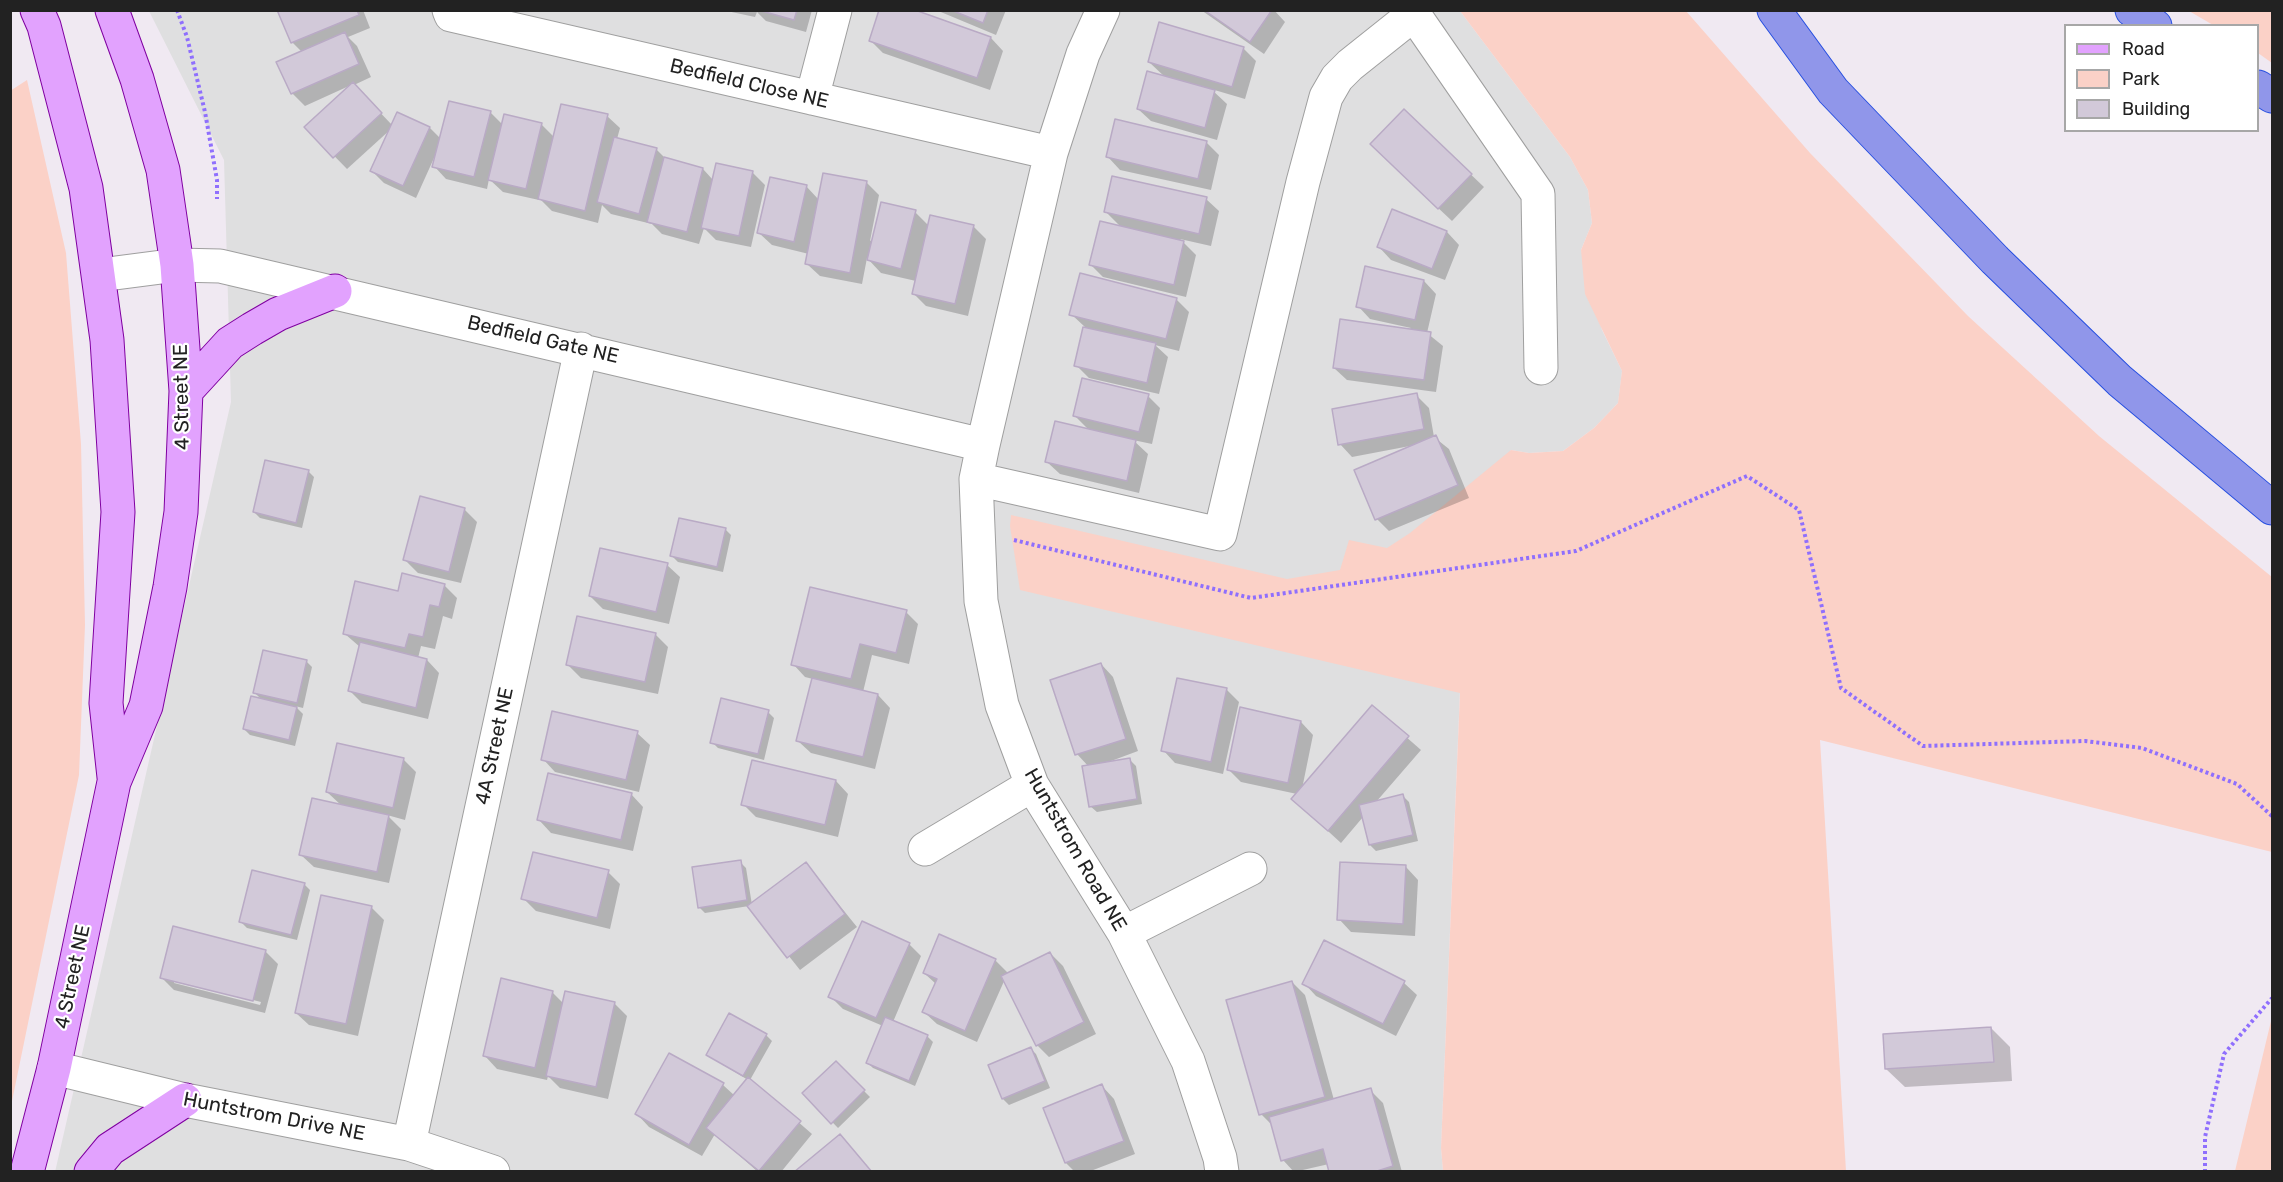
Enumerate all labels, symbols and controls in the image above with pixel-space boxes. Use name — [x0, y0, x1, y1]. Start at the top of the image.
legend — [2064, 24, 2259, 132]
text: Road — [2122, 38, 2165, 60]
street label: Bedfield Close NE — [667, 54, 831, 114]
text: Park — [2122, 68, 2159, 90]
text: Building — [2122, 98, 2190, 120]
street label: Bedfield Gate NE — [465, 311, 621, 369]
street label: 4 Street NE — [169, 344, 195, 450]
street label: 4A Street NE — [471, 685, 519, 807]
street label: Huntstrom Road NE — [1019, 764, 1131, 936]
street label: 4 Street NE — [50, 923, 96, 1031]
street label: Huntstrom Drive NE — [181, 1088, 367, 1146]

